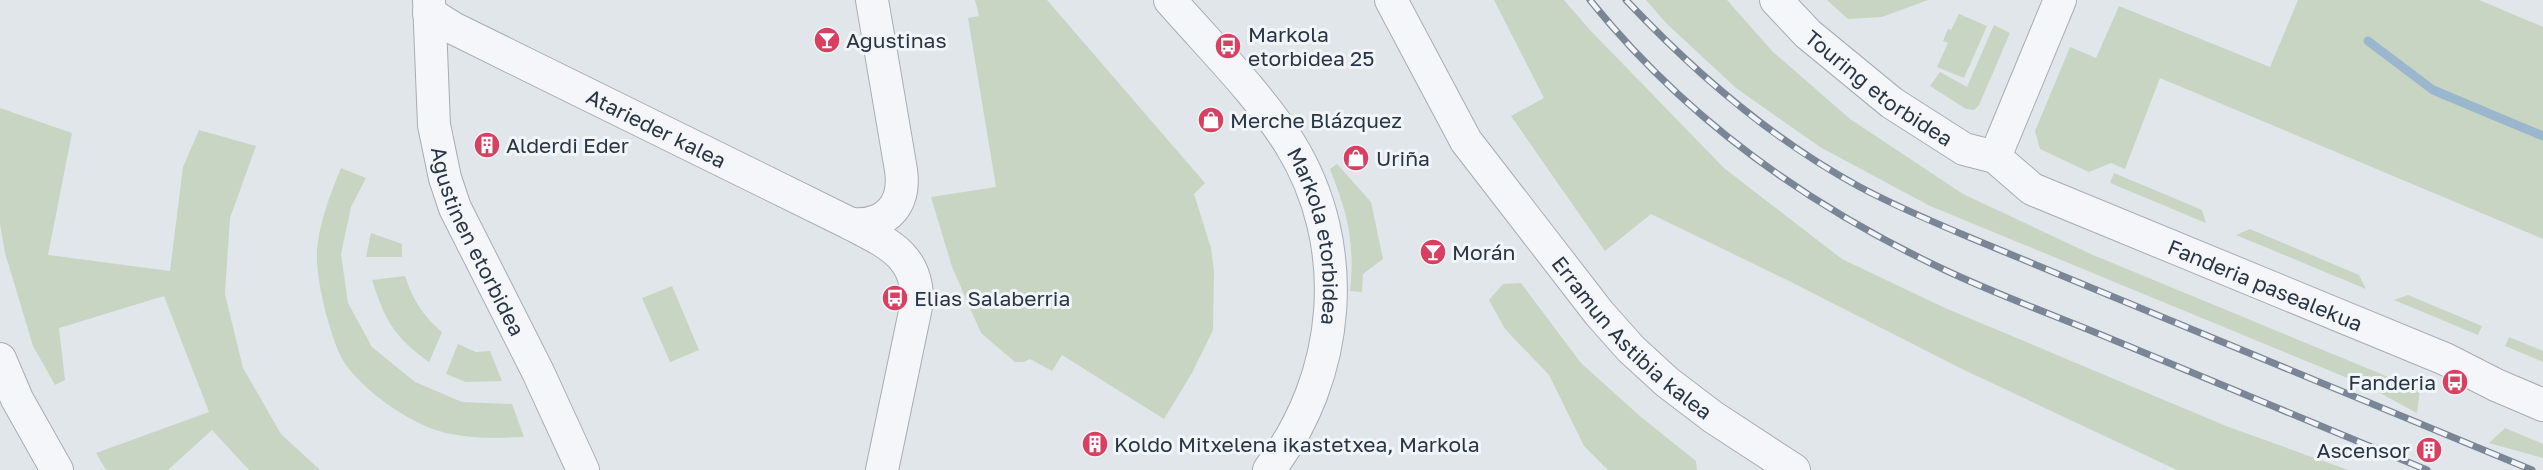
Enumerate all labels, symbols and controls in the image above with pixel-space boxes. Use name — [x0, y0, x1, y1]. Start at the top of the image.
place label: Markola etorbidea 25 — [1248, 21, 1374, 71]
street label: Touring etorbidea — [1800, 24, 1958, 152]
bar icon: Agustinas — [812, 25, 842, 55]
place label: Agustinas — [846, 27, 947, 53]
bus stop icon: Markola etorbidea 25 — [1213, 31, 1243, 61]
street label: Atarieder kalea — [582, 83, 730, 173]
shop icon: Merche Blázquez — [1196, 105, 1226, 135]
place label: Merche Blázquez — [1230, 107, 1402, 133]
building icon: Alderdi Eder — [472, 130, 502, 160]
place label: Alderdi Eder — [506, 132, 629, 158]
street label: Markola etorbidea — [1282, 143, 1344, 327]
shop icon: Uriña — [1341, 143, 1371, 173]
street label: Agustinen etorbidea — [426, 144, 531, 340]
place label: Uriña — [1376, 145, 1430, 171]
street label: Fanderia pasealekua — [2164, 233, 2366, 337]
bar icon: Morán — [1418, 237, 1448, 267]
place label: Morán — [1452, 239, 1515, 265]
street label: Erramun Astibia kalea — [1547, 251, 1717, 425]
bus stop icon: Elias Salaberria — [880, 283, 910, 313]
place label: Elias Salaberria — [914, 285, 1070, 311]
bus stop icon: Fanderia — [2440, 367, 2470, 397]
place label: Fanderia — [2348, 369, 2436, 395]
building icon: Koldo Mitxelena ikastetxea, Markola — [1080, 429, 1110, 459]
place label: Koldo Mitxelena ikastetxea, Markola — [1114, 431, 1480, 457]
building icon: Ascensor — [2414, 435, 2444, 465]
place label: Ascensor — [2316, 437, 2410, 463]

